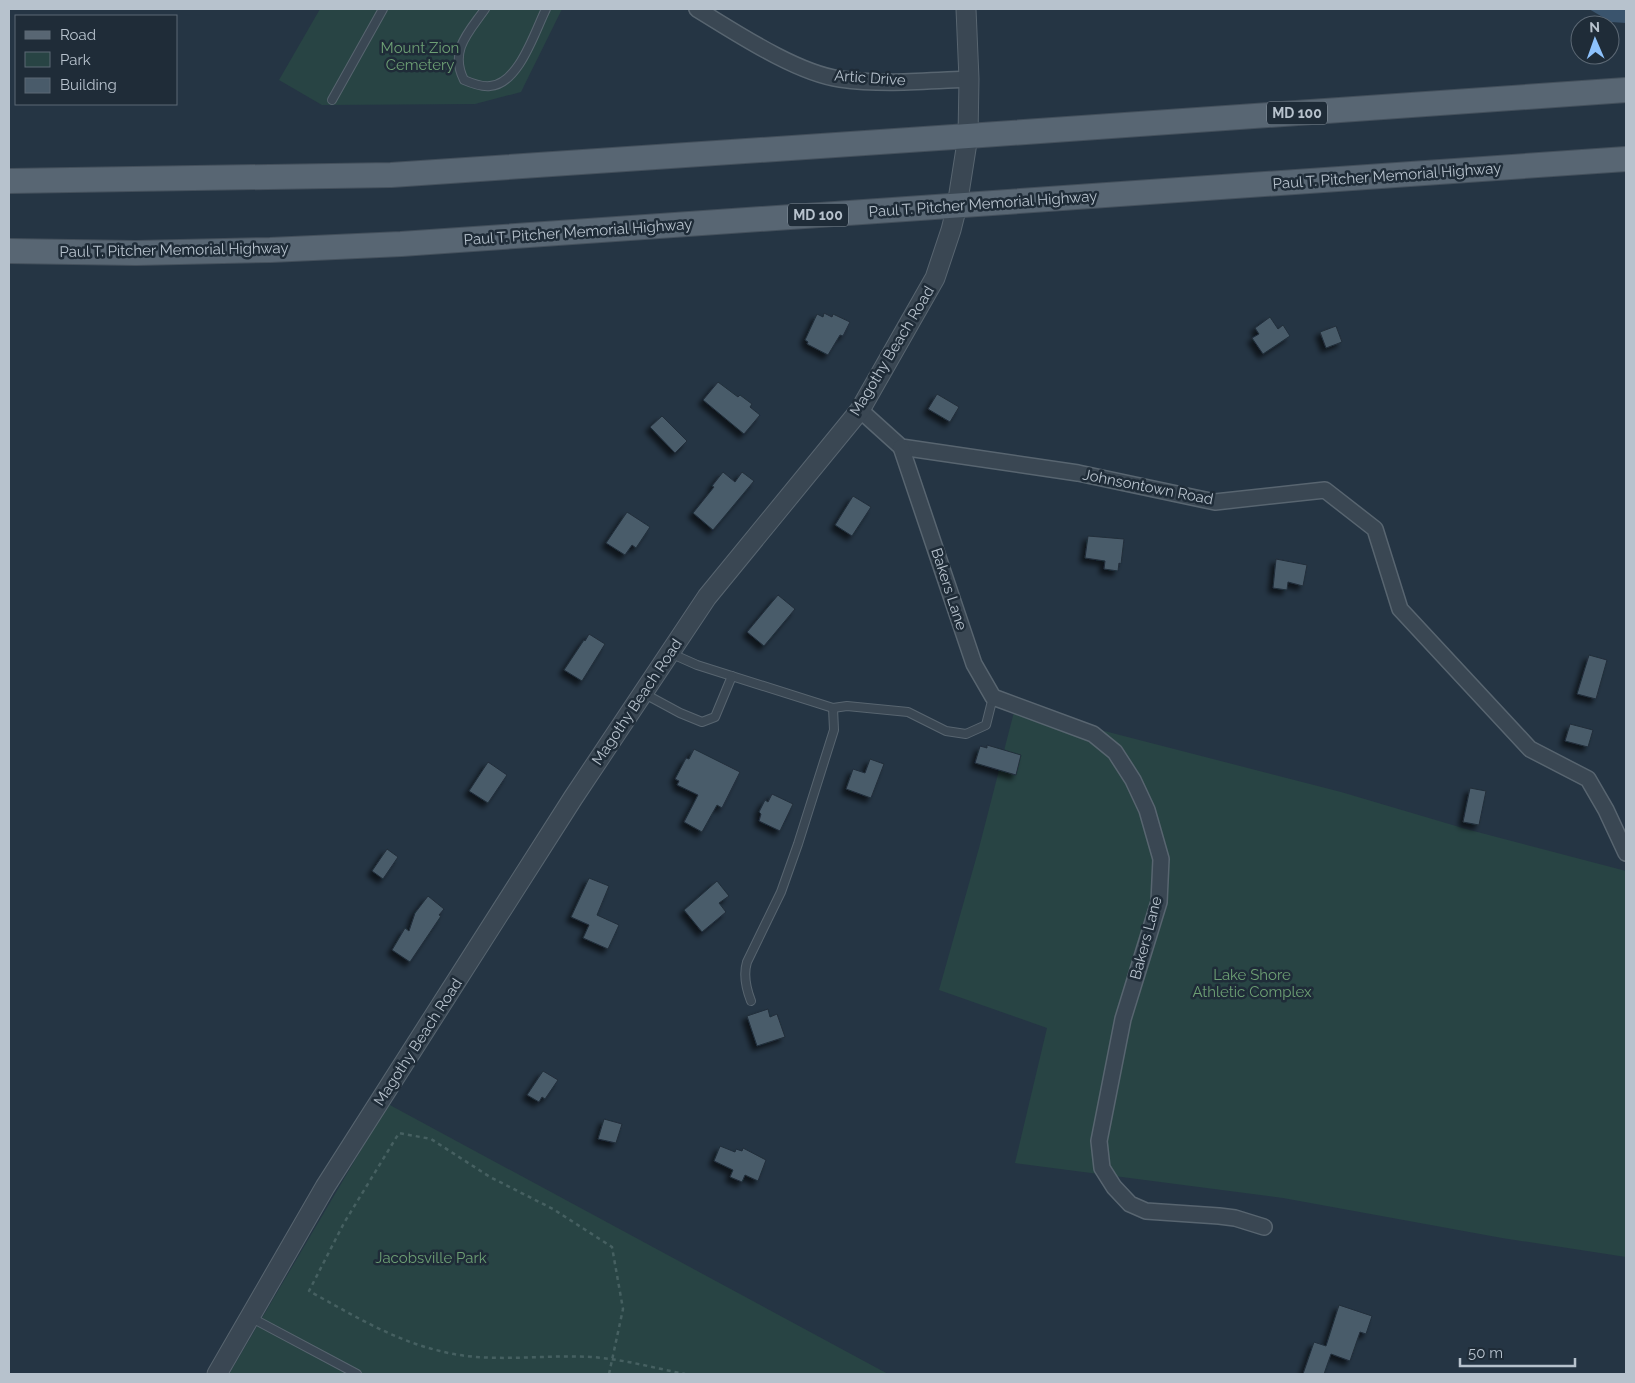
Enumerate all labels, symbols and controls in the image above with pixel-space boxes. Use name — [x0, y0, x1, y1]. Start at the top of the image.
legend — [15, 15, 178, 105]
north arrow — [1570, 15, 1620, 65]
text: N — [1589, 19, 1600, 35]
text: Road — [60, 26, 96, 44]
park label: Mount Zion Cemetery — [381, 39, 459, 74]
text: Park — [60, 51, 91, 69]
street label: Artic Drive — [834, 67, 907, 89]
text: Building — [60, 76, 117, 94]
road number: MD 100 — [1267, 102, 1327, 125]
street label: Paul T. Pitcher Memorial Highway — [1272, 159, 1502, 193]
street label: Paul T. Pitcher Memorial Highway — [868, 187, 1098, 221]
road number: MD 100 — [788, 204, 848, 226]
street label: Paul T. Pitcher Memorial Highway — [463, 215, 693, 249]
street label: Paul T. Pitcher Memorial Highway — [59, 239, 289, 261]
street label: Magothy Beach Road — [846, 283, 938, 419]
street label: Johnsontown Road — [1081, 466, 1215, 508]
street label: Bakers Lane — [927, 546, 971, 633]
street label: Magothy Beach Road — [588, 636, 686, 768]
street label: Bakers Lane — [1126, 894, 1166, 982]
park label: Lake Shore Athletic Complex — [1192, 966, 1312, 1001]
street label: Magothy Beach Road — [370, 975, 466, 1109]
park label: Jacobsville Park — [375, 1249, 487, 1267]
scale bar — [1460, 1336, 1575, 1368]
text: 50 m — [1468, 1344, 1503, 1362]

